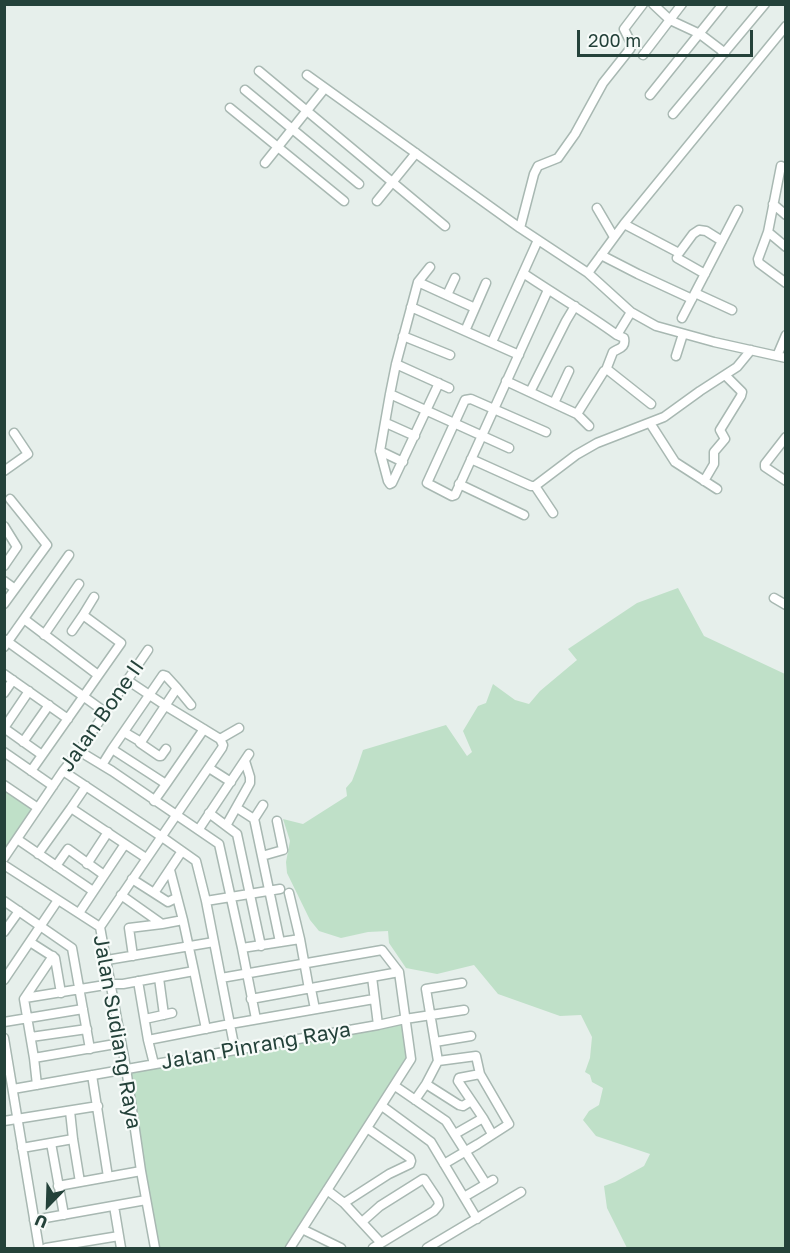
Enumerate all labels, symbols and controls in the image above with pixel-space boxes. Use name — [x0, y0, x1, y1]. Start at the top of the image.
scale bar — [580, 18, 756, 56]
text: 200 m — [588, 29, 641, 51]
street label: Jalan Bone II — [54, 655, 150, 777]
street label: Jalan Sudiang Raya — [88, 933, 146, 1131]
street label: Jalan Pinrang Raya — [159, 1017, 353, 1075]
north arrow — [18, 1175, 78, 1235]
text: U — [32, 1210, 50, 1233]

